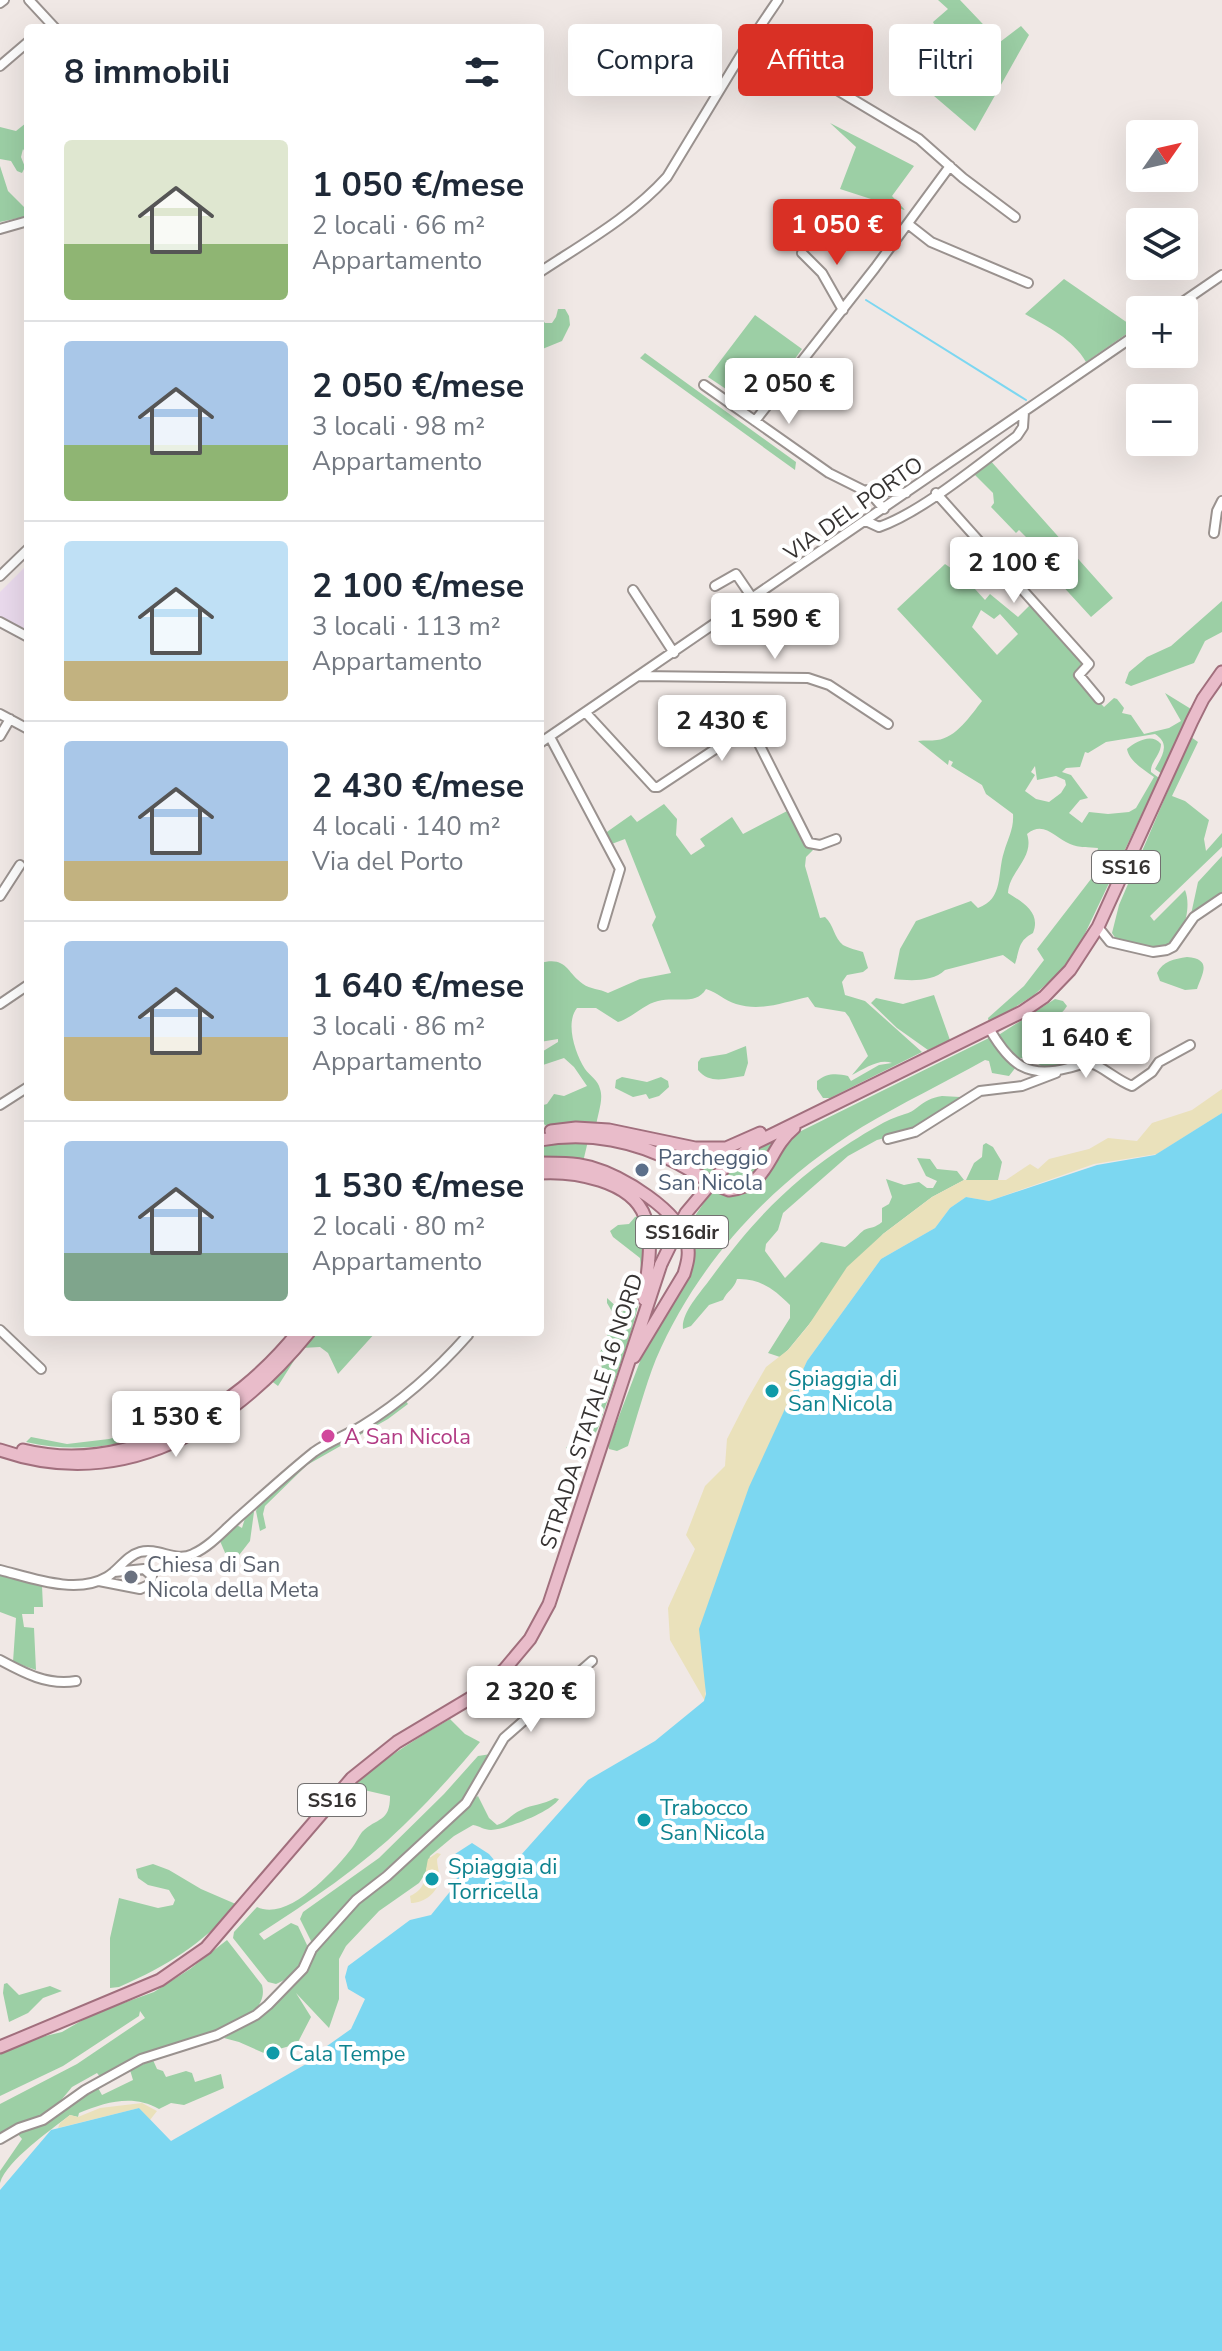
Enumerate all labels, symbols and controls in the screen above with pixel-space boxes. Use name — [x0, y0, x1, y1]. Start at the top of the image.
chip: Compra — [568, 24, 722, 96]
chip: Affitta — [738, 24, 873, 96]
chip: Filtri — [889, 24, 1001, 96]
text: 8 immobili — [64, 49, 230, 95]
icon: filters — [460, 50, 504, 94]
north arrow — [1126, 120, 1198, 192]
map controls — [1126, 120, 1198, 456]
text: 1 050 €/mese — [312, 162, 524, 208]
icon: home — [128, 172, 224, 268]
pin: 1 050 € — [763, 199, 911, 267]
text: 1 050 € — [791, 207, 883, 242]
text: 2 locali · 66 m² — [312, 208, 485, 243]
button: layers — [1126, 208, 1198, 280]
text: Appartamento — [312, 243, 482, 278]
button: + — [1126, 296, 1198, 368]
pin: 2 050 € — [715, 358, 863, 426]
text: 2 050 €/mese — [312, 363, 524, 409]
text: 2 050 € — [743, 366, 835, 401]
icon: home — [128, 373, 224, 469]
button: − — [1126, 384, 1198, 456]
text: 3 locali · 98 m² — [312, 409, 485, 444]
text: Appartamento — [312, 444, 482, 479]
street label: VIA DEL PORTO — [777, 450, 929, 569]
pin: 2 100 € — [940, 537, 1088, 605]
text: 2 100 € — [968, 545, 1060, 580]
text: 2 100 €/mese — [312, 563, 524, 609]
icon: home — [128, 573, 224, 669]
pin: 1 590 € — [701, 593, 849, 661]
text: 1 590 € — [729, 601, 821, 636]
text: 3 locali · 113 m² — [312, 609, 501, 644]
text: Appartamento — [312, 644, 482, 679]
pin: 2 430 € — [648, 695, 796, 763]
text: 2 430 € — [676, 703, 768, 738]
text: 2 430 €/mese — [312, 763, 524, 809]
icon: home — [128, 773, 224, 869]
text: 4 locali · 140 m² — [312, 809, 501, 844]
text: Via del Porto — [312, 844, 464, 879]
road number: SS16 — [1092, 851, 1160, 883]
text: 1 640 €/mese — [312, 963, 524, 1009]
icon: home — [128, 973, 224, 1069]
text: 3 locali · 86 m² — [312, 1009, 485, 1044]
pin: 1 640 € — [1012, 1012, 1160, 1080]
text: 1 640 € — [1040, 1020, 1132, 1055]
text: Appartamento — [312, 1044, 482, 1079]
place label: Parcheggio San Nicola — [658, 1143, 768, 1198]
marker: Parcheggio San Nicola — [633, 1161, 651, 1179]
text: 1 530 €/mese — [312, 1163, 524, 1209]
icon: home — [128, 1173, 224, 1269]
text: 2 locali · 80 m² — [312, 1209, 485, 1244]
road number: SS16dir — [636, 1216, 728, 1248]
text: Appartamento — [312, 1244, 482, 1279]
street label: STRADA STATALE 16 NORD — [533, 1270, 651, 1553]
place label: Spiaggia di San Nicola — [788, 1364, 897, 1419]
marker: Spiaggia di San Nicola — [763, 1382, 781, 1400]
pin: 1 530 € — [102, 1391, 250, 1459]
text: 1 530 € — [130, 1399, 222, 1434]
place label: A San Nicola — [344, 1422, 471, 1452]
marker: A San Nicola — [319, 1427, 337, 1445]
place label: Chiesa di San Nicola della Meta — [147, 1550, 319, 1605]
marker: Chiesa di San Nicola della Meta — [122, 1568, 140, 1586]
pin: 2 320 € — [457, 1666, 605, 1734]
text: 2 320 € — [485, 1674, 577, 1709]
road number: SS16 — [298, 1784, 366, 1816]
place label: Trabocco San Nicola — [660, 1793, 765, 1848]
marker: Trabocco San Nicola — [635, 1811, 653, 1829]
place label: Spiaggia di Torricella — [448, 1852, 557, 1907]
marker: Spiaggia di Torricella — [423, 1870, 441, 1888]
place label: Cala Tempe — [289, 2039, 406, 2069]
marker: Cala Tempe — [264, 2044, 282, 2062]

